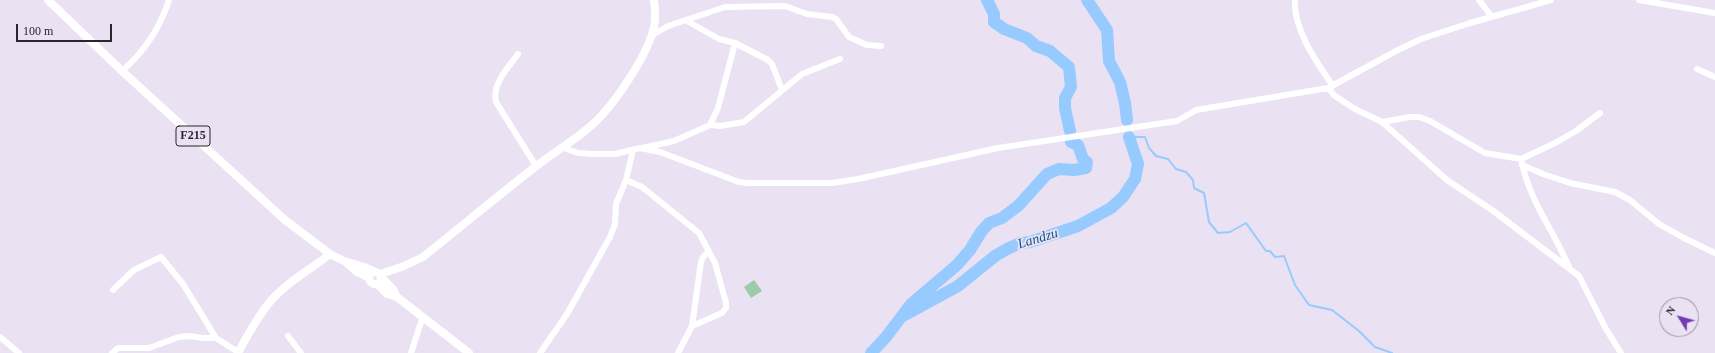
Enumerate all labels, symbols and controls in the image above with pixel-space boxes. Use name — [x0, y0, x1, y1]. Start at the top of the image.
scale bar — [18, 16, 114, 42]
text: 100 m — [23, 24, 53, 38]
road number: F215 — [176, 126, 210, 146]
water label: Landzu — [1016, 225, 1060, 253]
north arrow — [1659, 297, 1699, 337]
text: N — [1663, 304, 1677, 317]

